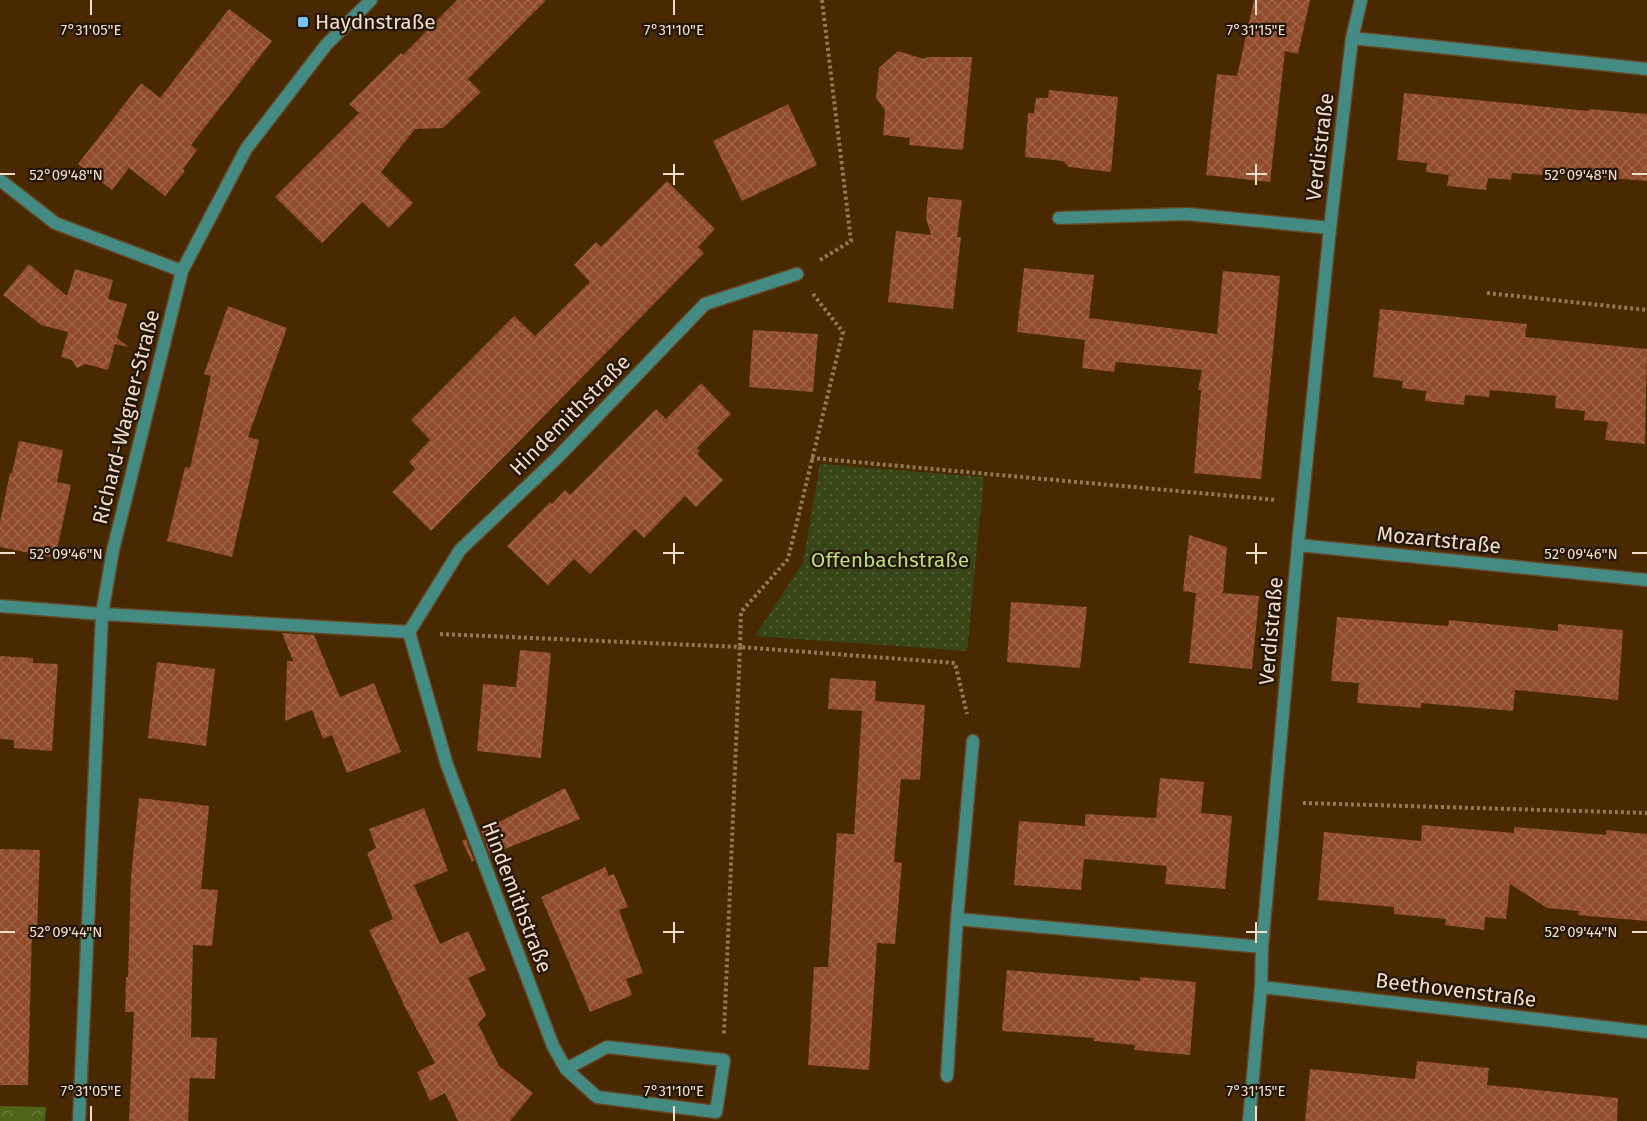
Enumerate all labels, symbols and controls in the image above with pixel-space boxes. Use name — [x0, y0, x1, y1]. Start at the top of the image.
place label: Haydnstraße — [315, 9, 436, 35]
marker: Haydnstraße — [296, 15, 310, 29]
text: 7°31'05"E — [61, 21, 121, 39]
text: 7°31'10"E — [644, 21, 704, 39]
text: 7°31'15"E — [1226, 21, 1286, 39]
street label: Verdistraße — [1300, 92, 1340, 202]
text: 52°09'48"N — [29, 166, 103, 184]
text: 52°09'48"N — [1544, 166, 1618, 184]
street label: Richard-Wagner-Straße — [87, 307, 165, 527]
street label: Hindemithstraße — [504, 349, 636, 481]
street label: Mozartstraße — [1376, 521, 1502, 559]
text: 52°09'46"N — [29, 545, 103, 563]
text: 52°09'46"N — [1544, 545, 1618, 563]
park label: Offenbachstraße — [811, 547, 969, 573]
street label: Verdistraße — [1253, 576, 1289, 686]
street label: Hindemithstraße — [476, 817, 558, 977]
text: 52°09'44"N — [30, 923, 102, 941]
text: 52°09'44"N — [1545, 923, 1617, 941]
street label: Beethovenstraße — [1374, 967, 1538, 1013]
text: 7°31'05"E — [61, 1082, 121, 1100]
text: 7°31'10"E — [644, 1082, 704, 1100]
text: 7°31'15"E — [1226, 1082, 1286, 1100]

